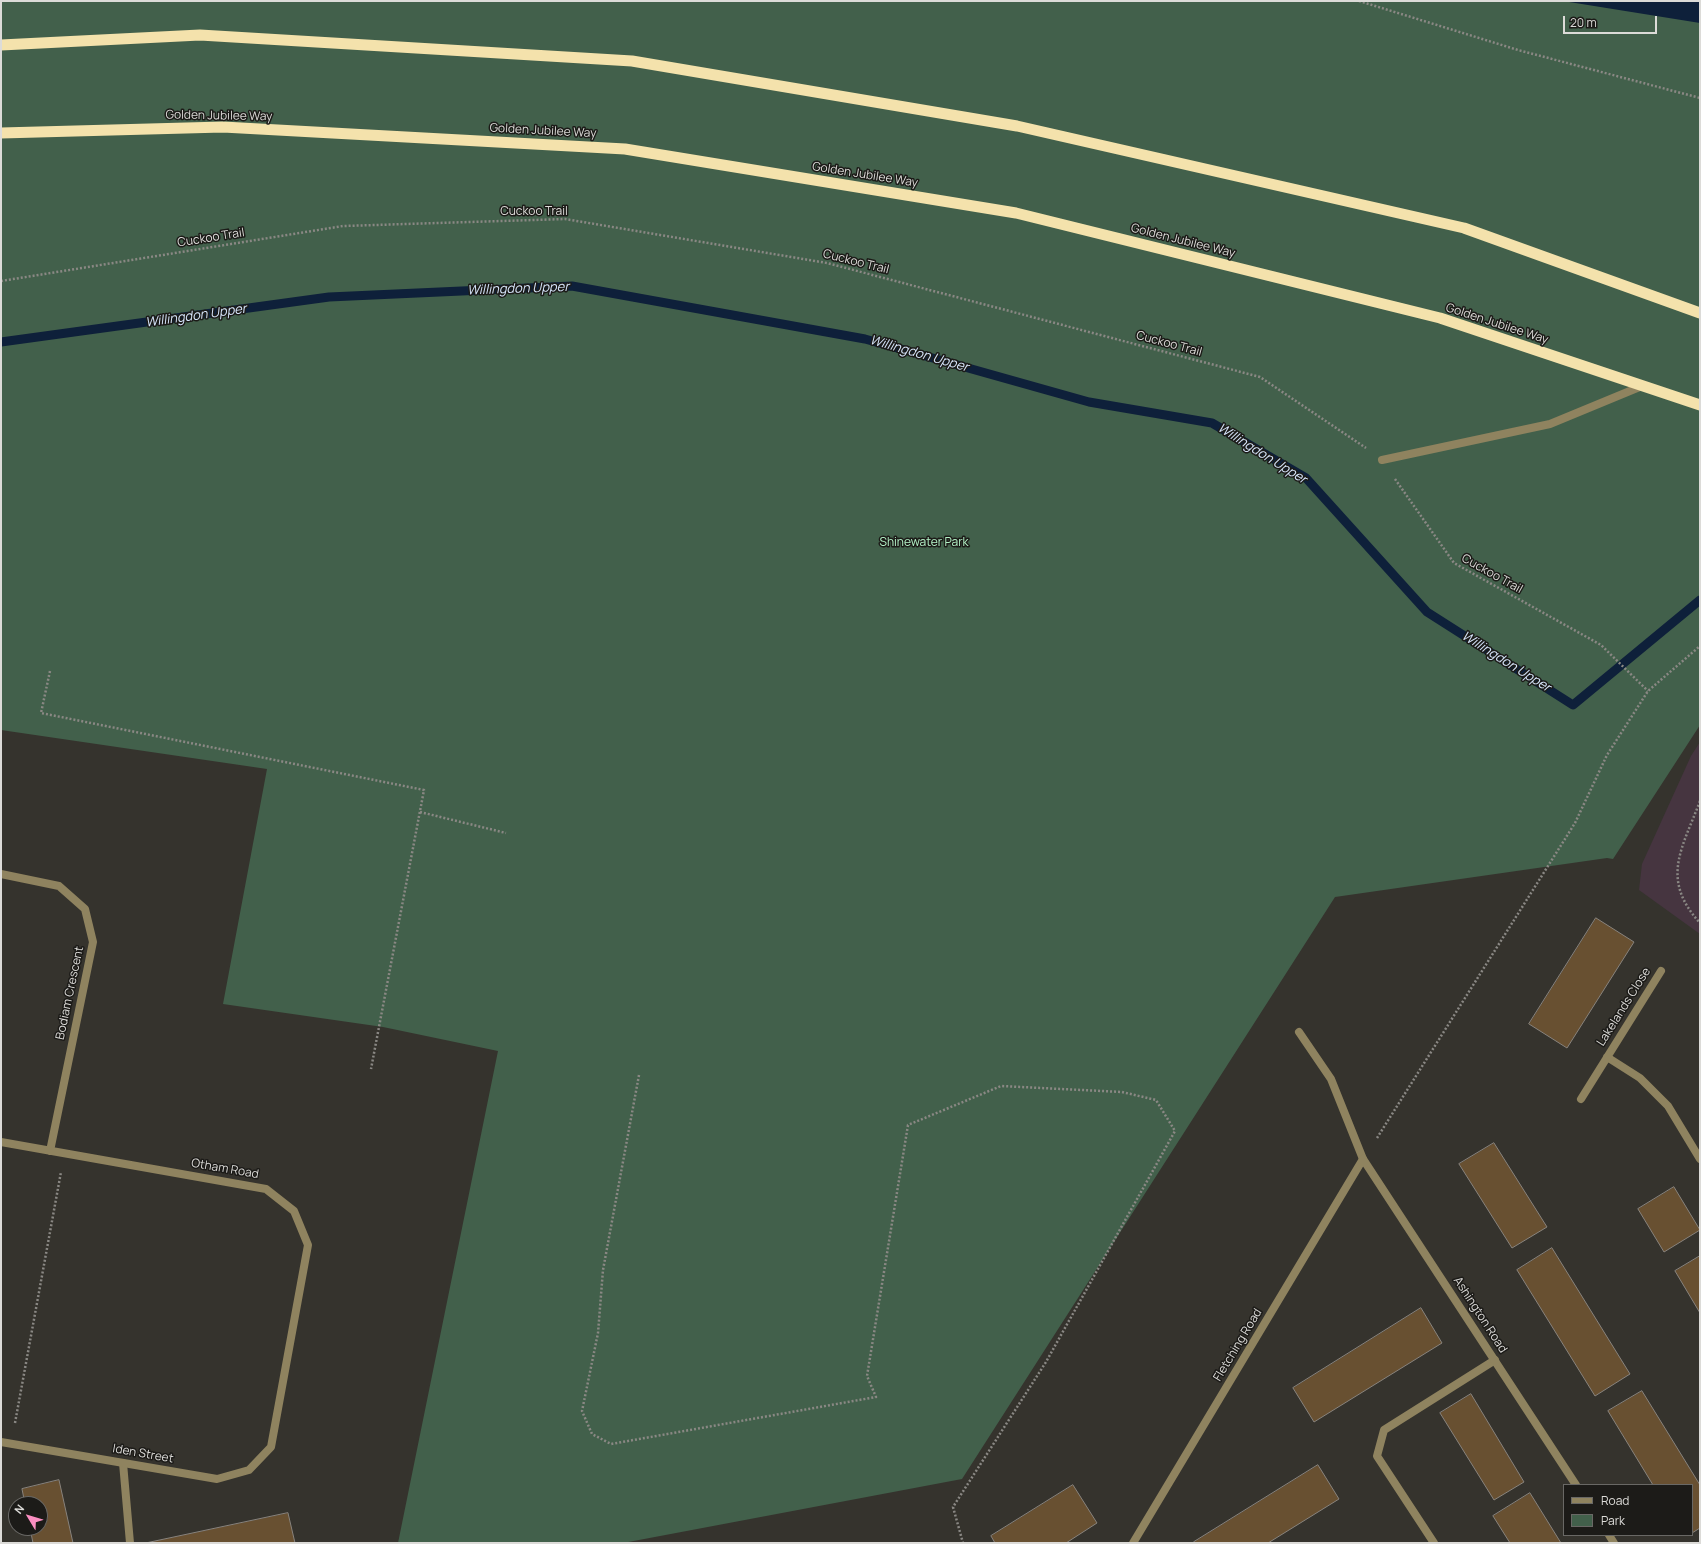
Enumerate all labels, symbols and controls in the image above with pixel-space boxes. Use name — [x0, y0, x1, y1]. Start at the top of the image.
scale bar — [1565, 8, 1659, 34]
text: 20 m — [1570, 14, 1597, 31]
street label: Golden Jubilee Way — [165, 108, 273, 124]
street label: Golden Jubilee Way — [489, 121, 597, 141]
street label: Golden Jubilee Way — [811, 160, 919, 190]
street label: Cuckoo Trail — [500, 205, 568, 219]
street label: Golden Jubilee Way — [1129, 221, 1237, 261]
street label: Cuckoo Trail — [176, 226, 246, 250]
street label: Cuckoo Trail — [821, 247, 891, 277]
water label: Willingdon Upper — [467, 279, 569, 299]
water label: Willingdon Upper — [144, 301, 248, 331]
street label: Golden Jubilee Way — [1444, 301, 1550, 347]
street label: Cuckoo Trail — [1134, 328, 1204, 360]
water label: Willingdon Upper — [868, 332, 970, 376]
water label: Willingdon Upper — [1215, 420, 1309, 488]
park label: Shinewater Park — [880, 536, 968, 550]
street label: Cuckoo Trail — [1459, 551, 1525, 597]
water label: Willingdon Upper — [1459, 628, 1553, 696]
street label: Bodiam Crescent — [53, 945, 87, 1041]
street label: Lakelands Close — [1594, 965, 1654, 1049]
street label: Otham Road — [190, 1156, 260, 1182]
street label: Ashington Road — [1450, 1274, 1510, 1356]
street label: Fletching Road — [1211, 1306, 1265, 1384]
street label: Iden Street — [111, 1442, 175, 1466]
legend — [1563, 1484, 1693, 1536]
text: Road — [1601, 1492, 1629, 1509]
north arrow — [8, 1496, 48, 1536]
text: N — [11, 1501, 27, 1517]
text: Park — [1601, 1512, 1625, 1529]

